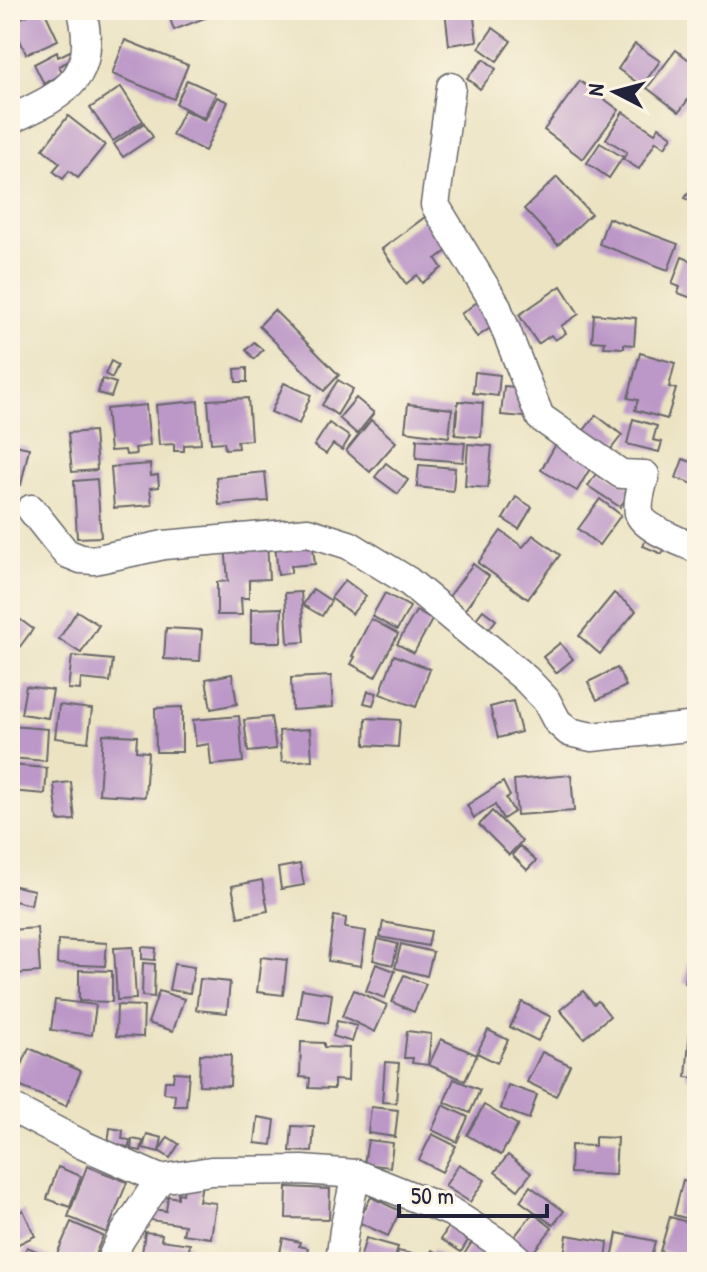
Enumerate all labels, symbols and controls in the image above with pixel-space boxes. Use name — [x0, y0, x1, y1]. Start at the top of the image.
north arrow — [575, 52, 655, 132]
text: N — [580, 82, 611, 97]
scale bar — [399, 1168, 547, 1218]
text: 50 m — [411, 1179, 454, 1211]

